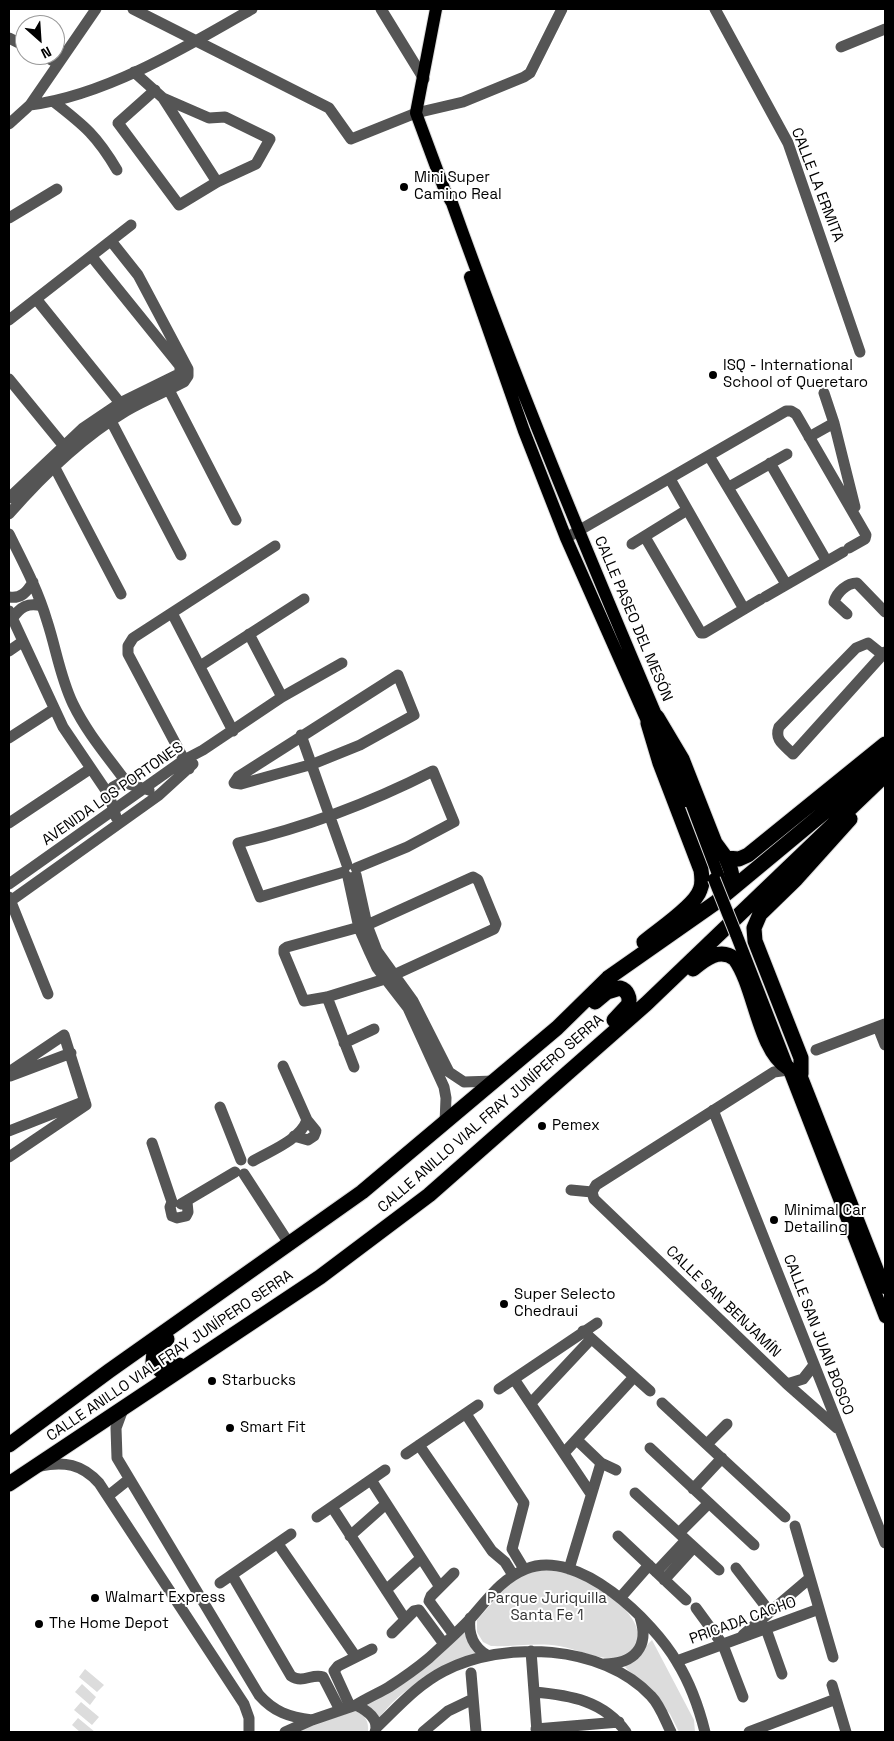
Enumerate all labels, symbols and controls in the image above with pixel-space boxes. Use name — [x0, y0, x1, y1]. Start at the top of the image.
north arrow — [15, 15, 65, 65]
text: N — [38, 42, 54, 63]
street label: CALLE LA ERMITA — [787, 125, 847, 245]
place label: Mini Super Camino Real — [414, 169, 502, 204]
marker: Mini Super Camino Real — [398, 181, 410, 193]
place label: ISQ - International School of Queretaro — [723, 357, 868, 392]
marker: ISQ - International School of Queretaro — [707, 369, 719, 381]
street label: CALLE PASEO DEL MESÓN — [590, 534, 676, 704]
street label: AVENIDA LOS PORTONES — [39, 738, 187, 850]
street label: CALLE ANILLO VIAL FRAY JUNÍPERO SERRA — [374, 1011, 608, 1217]
place label: Pemex — [552, 1117, 600, 1135]
marker: Pemex — [536, 1120, 548, 1132]
place label: Minimal Car Detailing — [784, 1202, 866, 1237]
marker: Minimal Car Detailing — [768, 1214, 780, 1226]
street label: CALLE SAN BENJAMÍN — [662, 1242, 784, 1362]
street label: CALLE SAN JUAN BOSCO — [779, 1252, 857, 1418]
street label: CALLE ANILLO VIAL FRAY JUNÍPERO SERRA — [43, 1267, 297, 1445]
place label: Super Selecto Chedraui — [514, 1286, 616, 1321]
marker: Super Selecto Chedraui — [498, 1298, 510, 1310]
place label: Starbucks — [222, 1372, 296, 1390]
marker: Starbucks — [206, 1375, 218, 1387]
place label: Smart Fit — [240, 1419, 306, 1437]
marker: Smart Fit — [224, 1422, 236, 1434]
place label: Walmart Express — [105, 1589, 225, 1607]
park label: Parque Juriquilla Santa Fe 1 — [487, 1590, 607, 1625]
marker: Walmart Express — [89, 1592, 101, 1604]
street label: PRICADA CACHO — [687, 1593, 799, 1649]
place label: The Home Depot — [49, 1615, 169, 1633]
marker: The Home Depot — [33, 1618, 45, 1630]

